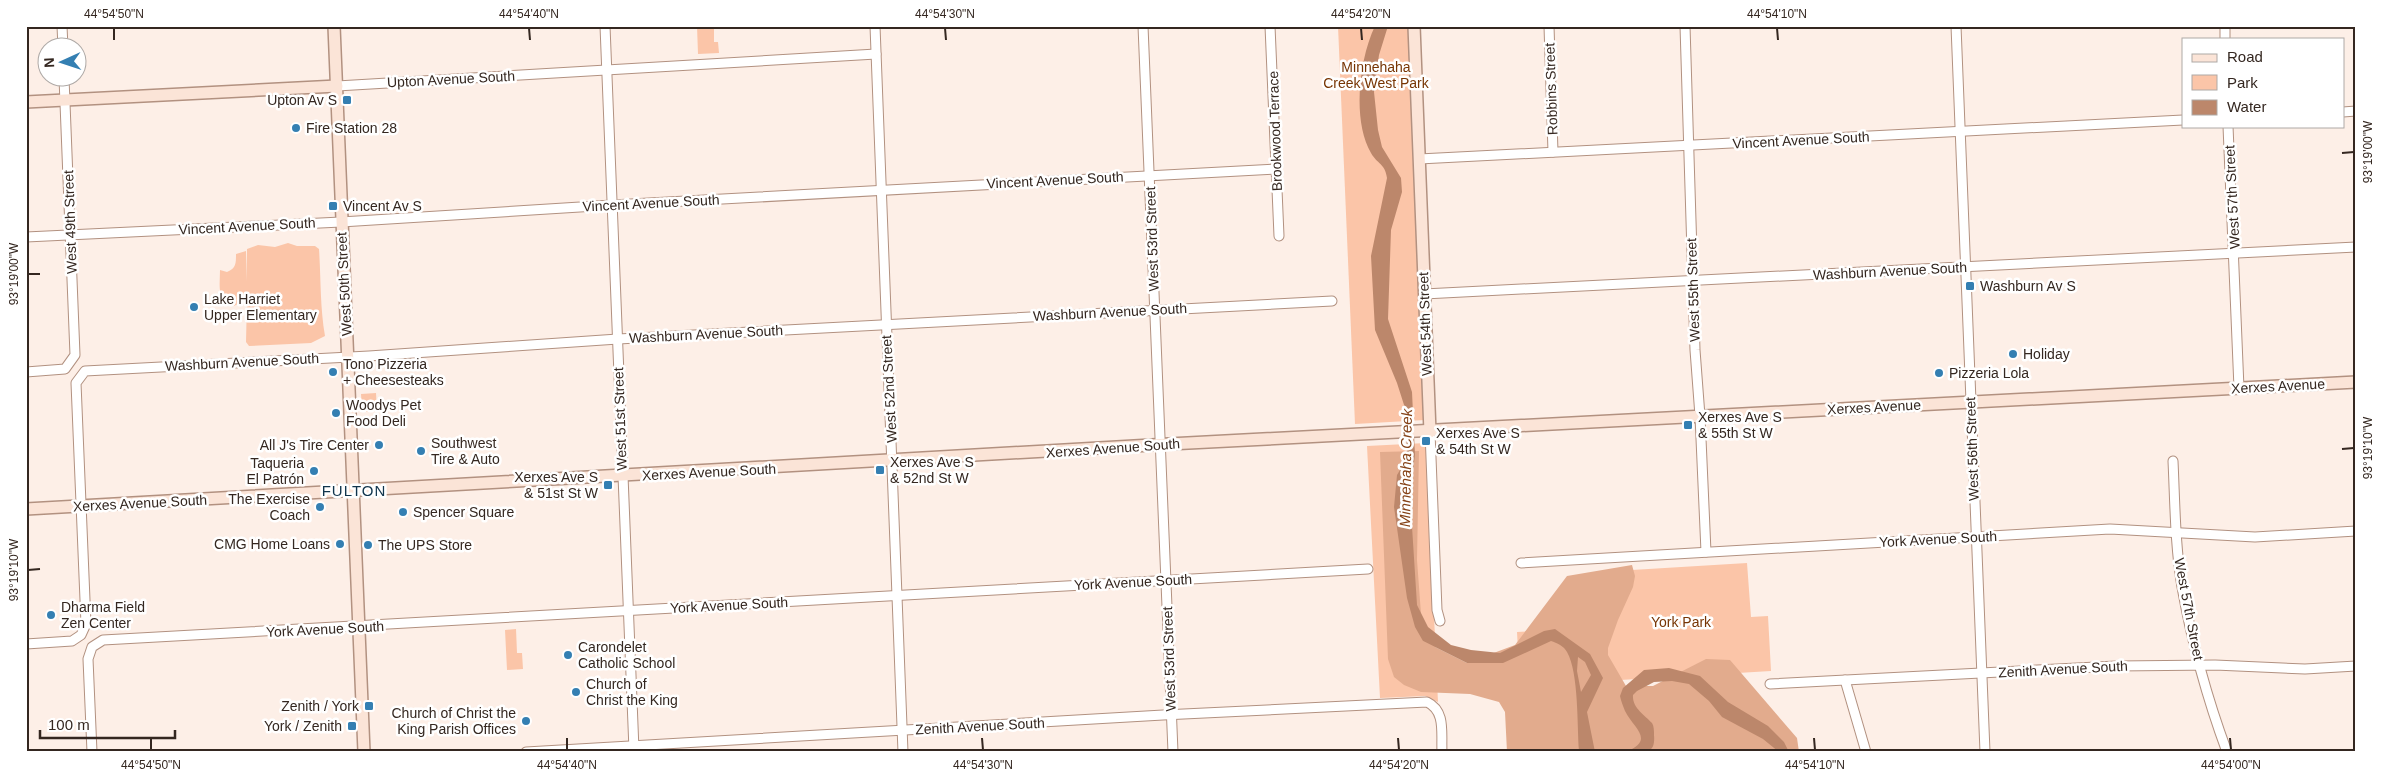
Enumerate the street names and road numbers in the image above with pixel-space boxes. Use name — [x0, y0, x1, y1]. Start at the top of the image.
street label: Robbins Street — [1541, 42, 1561, 136]
street label: Upton Avenue South — [387, 68, 515, 90]
street label: Brookwood Terrace — [1265, 70, 1285, 191]
street label: Vincent Avenue South — [1732, 128, 1870, 152]
street label: West 57th Street — [2221, 145, 2243, 249]
street label: Vincent Avenue South — [986, 168, 1124, 192]
street label: West 49th Street — [60, 170, 80, 274]
street label: West 53rd Street — [1142, 186, 1162, 292]
street label: Vincent Avenue South — [582, 191, 720, 215]
street label: Vincent Avenue South — [178, 214, 316, 238]
street label: West 50th Street — [333, 232, 355, 336]
street label: West 55th Street — [1683, 238, 1703, 342]
street label: Washburn Avenue South — [1813, 259, 1967, 283]
street label: West 54th Street — [1415, 272, 1435, 376]
street label: Washburn Avenue South — [1033, 300, 1187, 324]
street label: Washburn Avenue South — [629, 322, 783, 346]
street label: West 52nd Street — [878, 335, 900, 443]
street label: Washburn Avenue South — [165, 350, 319, 374]
street label: West 51st Street — [610, 367, 630, 471]
street label: Xerxes Avenue — [2231, 376, 2326, 396]
street label: Xerxes Avenue — [1827, 397, 1922, 417]
street label: West 56th Street — [1962, 397, 1982, 501]
street label: Xerxes Avenue South — [1045, 435, 1181, 461]
street label: Xerxes Avenue South — [641, 460, 777, 484]
street label: Xerxes Avenue South — [72, 491, 208, 515]
street label: York Avenue South — [1878, 528, 1998, 550]
street label: West 57th Street — [2171, 556, 2207, 662]
street label: York Avenue South — [1073, 571, 1193, 593]
street label: York Avenue South — [669, 594, 789, 616]
street label: West 53rd Street — [1159, 606, 1179, 712]
street label: York Avenue South — [265, 618, 385, 640]
street label: Zenith Avenue South — [1998, 658, 2128, 680]
street label: Zenith Avenue South — [915, 715, 1045, 737]

